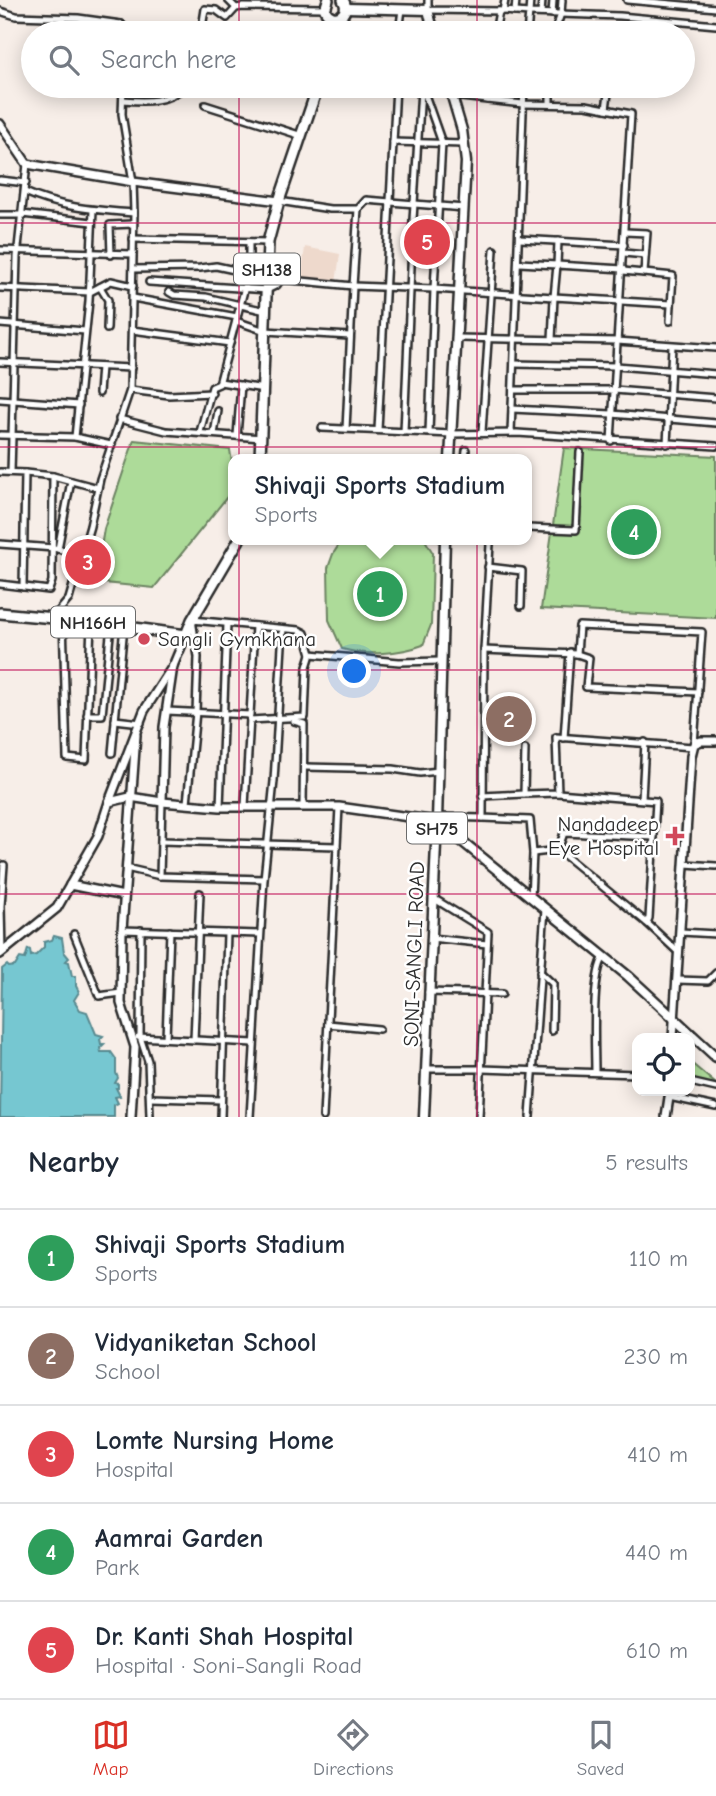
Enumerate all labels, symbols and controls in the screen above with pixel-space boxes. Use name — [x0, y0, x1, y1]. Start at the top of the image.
search box — [21, 21, 695, 98]
icon: search — [45, 41, 83, 79]
text: Search here — [101, 45, 236, 75]
pin: 5 — [404, 216, 450, 268]
road number: SH138 — [234, 254, 300, 284]
popup — [228, 454, 532, 545]
text: Shivaji Sports Stadium — [255, 471, 505, 501]
text: Sports — [255, 501, 317, 528]
pin: 4 — [611, 506, 657, 558]
pin: 3 — [65, 536, 111, 588]
pin: 1 — [357, 568, 403, 620]
road number: NH166H — [51, 607, 135, 638]
place label: Sangli Gymkhana — [158, 627, 316, 651]
marker: Sangli Gymkhana — [136, 631, 152, 647]
your location — [337, 654, 371, 688]
pin: 2 — [486, 693, 532, 745]
place label: Nandadeep Eye Hospital — [548, 812, 659, 860]
road number: SH75 — [407, 813, 467, 844]
marker: Nandadeep Eye Hospital — [665, 826, 685, 846]
street label: SONI-SANGLI ROAD — [399, 861, 429, 1047]
map controls — [632, 1033, 695, 1096]
button: locate — [632, 1033, 695, 1096]
text: Nearby — [28, 1145, 119, 1180]
text: 5 results — [605, 1149, 688, 1176]
text: Shivaji Sports Stadium — [95, 1230, 345, 1260]
text: 1 — [46, 1245, 56, 1272]
text: 110 m — [629, 1245, 688, 1272]
text: Sports — [95, 1260, 157, 1287]
text: Vidyaniketan School — [95, 1328, 317, 1358]
text: 2 — [45, 1343, 57, 1370]
text: 230 m — [624, 1343, 688, 1370]
text: School — [95, 1358, 160, 1385]
text: Lomte Nursing Home — [95, 1426, 334, 1456]
text: 3 — [45, 1441, 57, 1468]
text: 410 m — [627, 1441, 688, 1468]
text: Hospital — [95, 1456, 173, 1483]
text: Aamrai Garden — [95, 1524, 263, 1554]
text: 4 — [46, 1539, 56, 1566]
text: 440 m — [625, 1539, 688, 1566]
text: Park — [95, 1554, 139, 1581]
text: Dr. Kanti Shah Hospital — [95, 1622, 353, 1652]
text: 5 — [45, 1637, 57, 1664]
text: 610 m — [626, 1637, 688, 1664]
text: Hospital · Soni-Sangli Road — [95, 1652, 362, 1679]
tab: Map — [92, 1716, 130, 1780]
tab: Directions — [313, 1716, 393, 1780]
tab: Saved — [577, 1716, 624, 1780]

